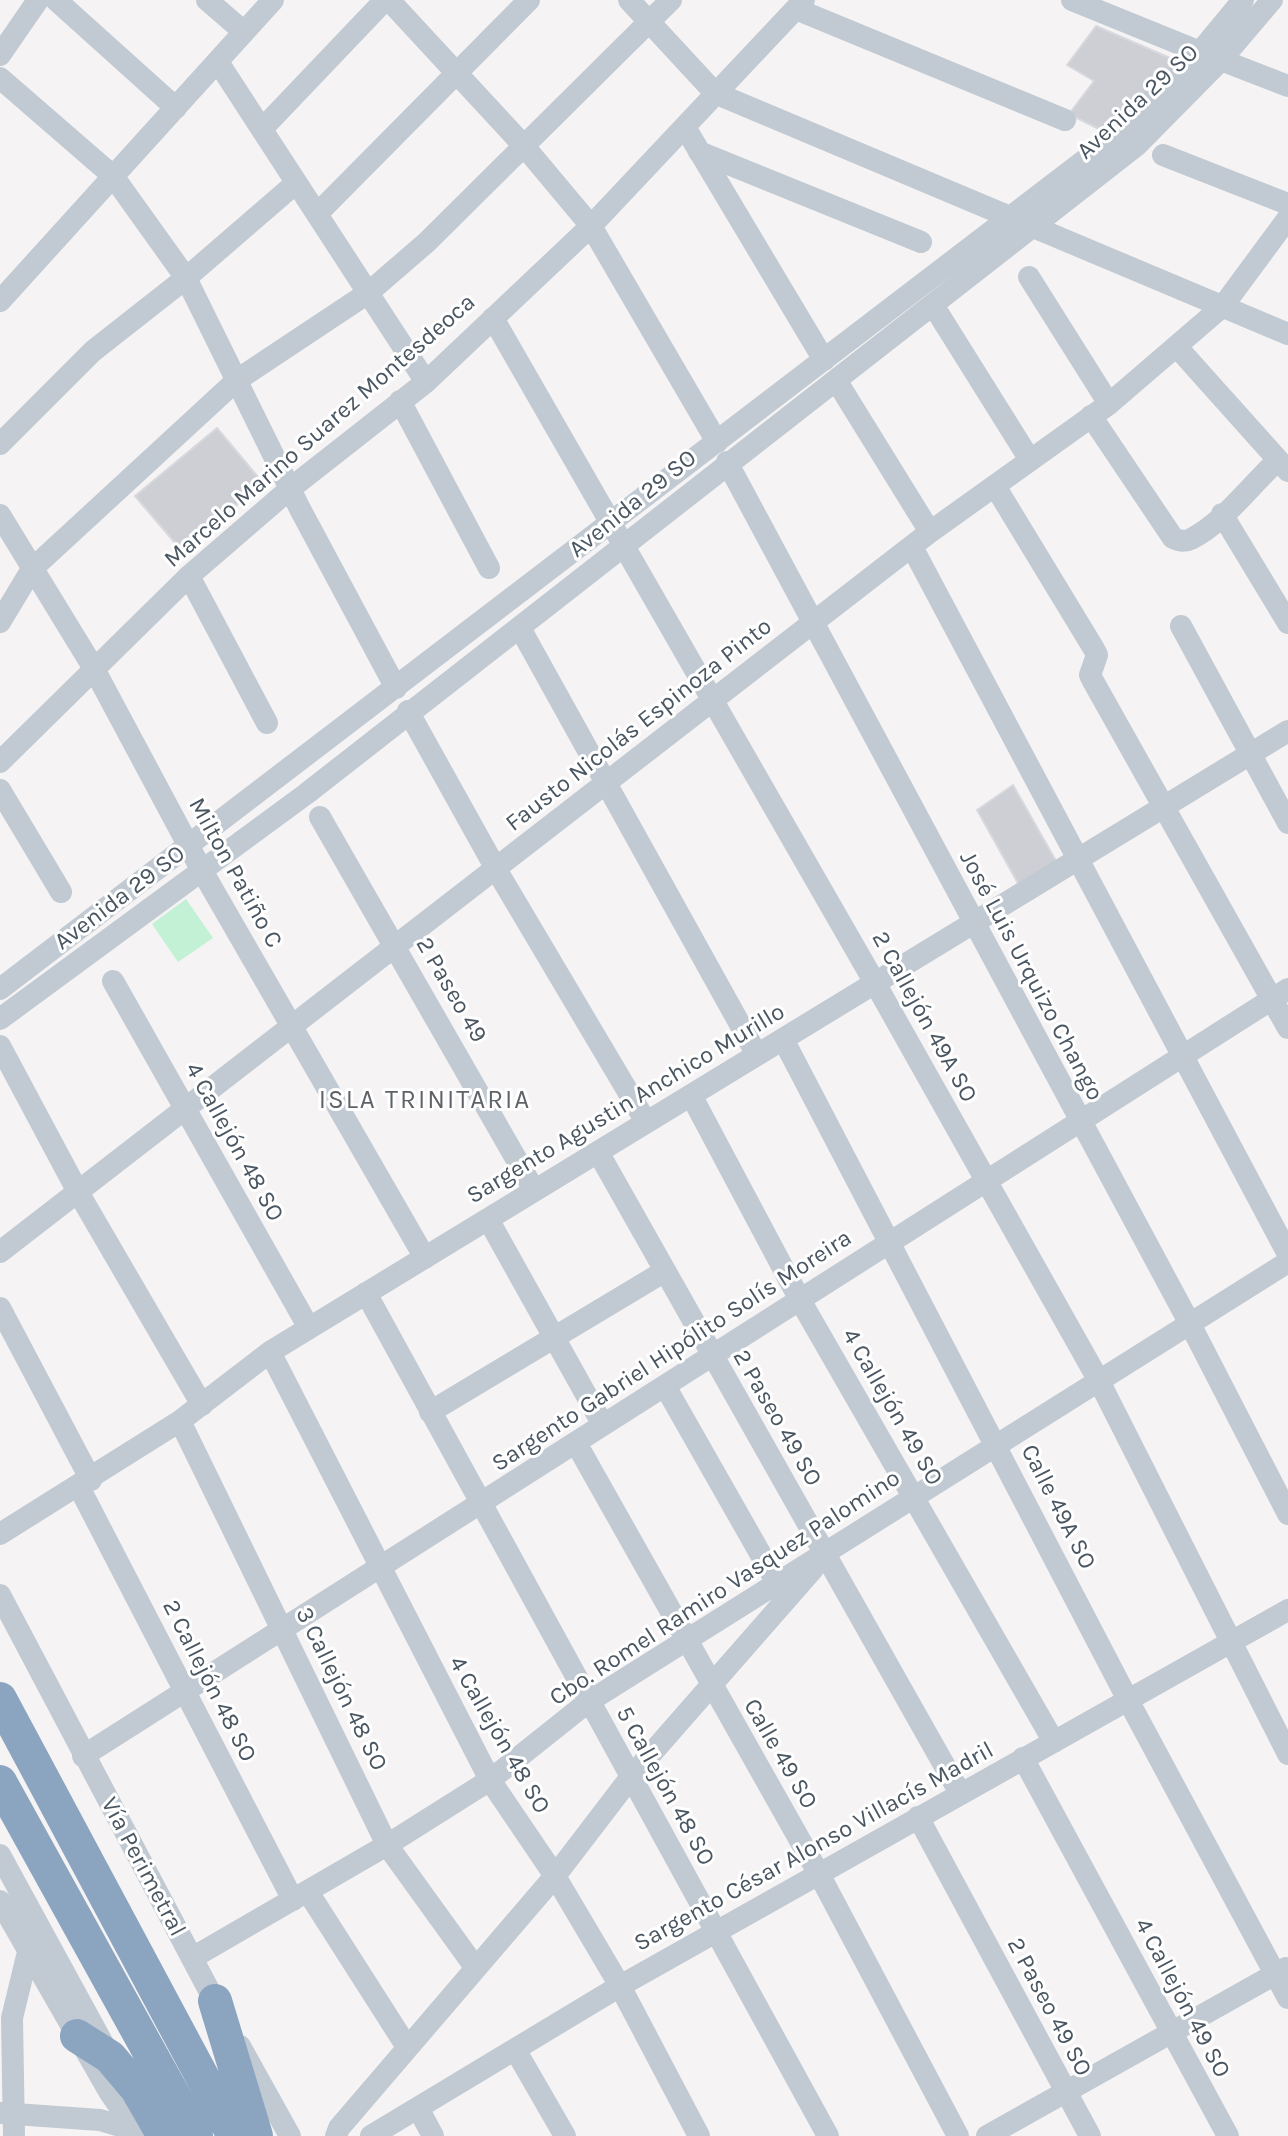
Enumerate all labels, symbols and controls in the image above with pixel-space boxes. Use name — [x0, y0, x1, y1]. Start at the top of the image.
street label: Avenida 29 SO — [1071, 38, 1205, 166]
street label: Marcelo Marino Suarez Montesdeoca — [159, 288, 481, 574]
street label: Avenida 29 SO — [563, 444, 703, 564]
street label: Fausto Nicolás Espinoza Pinto — [500, 612, 778, 838]
street label: Milton Patiño C — [182, 793, 288, 953]
street label: Avenida 29 SO — [49, 840, 191, 956]
street label: José Luis Urquizo Chango — [953, 846, 1109, 1106]
street label: 2 Callejón 49A SO — [865, 927, 983, 1107]
street label: 2 Paseo 49 — [409, 932, 493, 1048]
street label: Sargento Agustin Anchico Murillo — [462, 997, 790, 1211]
street label: 4 Callejón 48 SO — [178, 1057, 290, 1227]
district label: ISLA TRINITARIA — [319, 1085, 531, 1117]
street label: Sargento Gabriel Hipólito Solís Moreira — [487, 1224, 857, 1478]
street label: 4 Callejón 49 SO — [835, 1323, 949, 1491]
street label: 2 Paseo 49 SO — [726, 1345, 828, 1491]
street label: Calle 49A SO — [1014, 1440, 1102, 1574]
street label: Cbo. Romel Ramiro Vasquez Palomino — [544, 1464, 906, 1712]
street label: 2 Callejón 48 SO — [156, 1595, 262, 1767]
street label: 3 Callejón 48 SO — [289, 1603, 393, 1775]
street label: 4 Callejón 48 SO — [442, 1651, 556, 1819]
street label: Calle 49 SO — [737, 1694, 823, 1814]
street label: 5 Callejón 48 SO — [609, 1701, 721, 1871]
street label: Sargento César Alonso Villacís Madril — [629, 1736, 999, 1958]
street label: Vía Perimetral — [94, 1793, 192, 1941]
street label: 4 Callejón 49 SO — [1128, 1913, 1236, 2083]
street label: 2 Paseo 49 SO — [1000, 1933, 1098, 2081]

